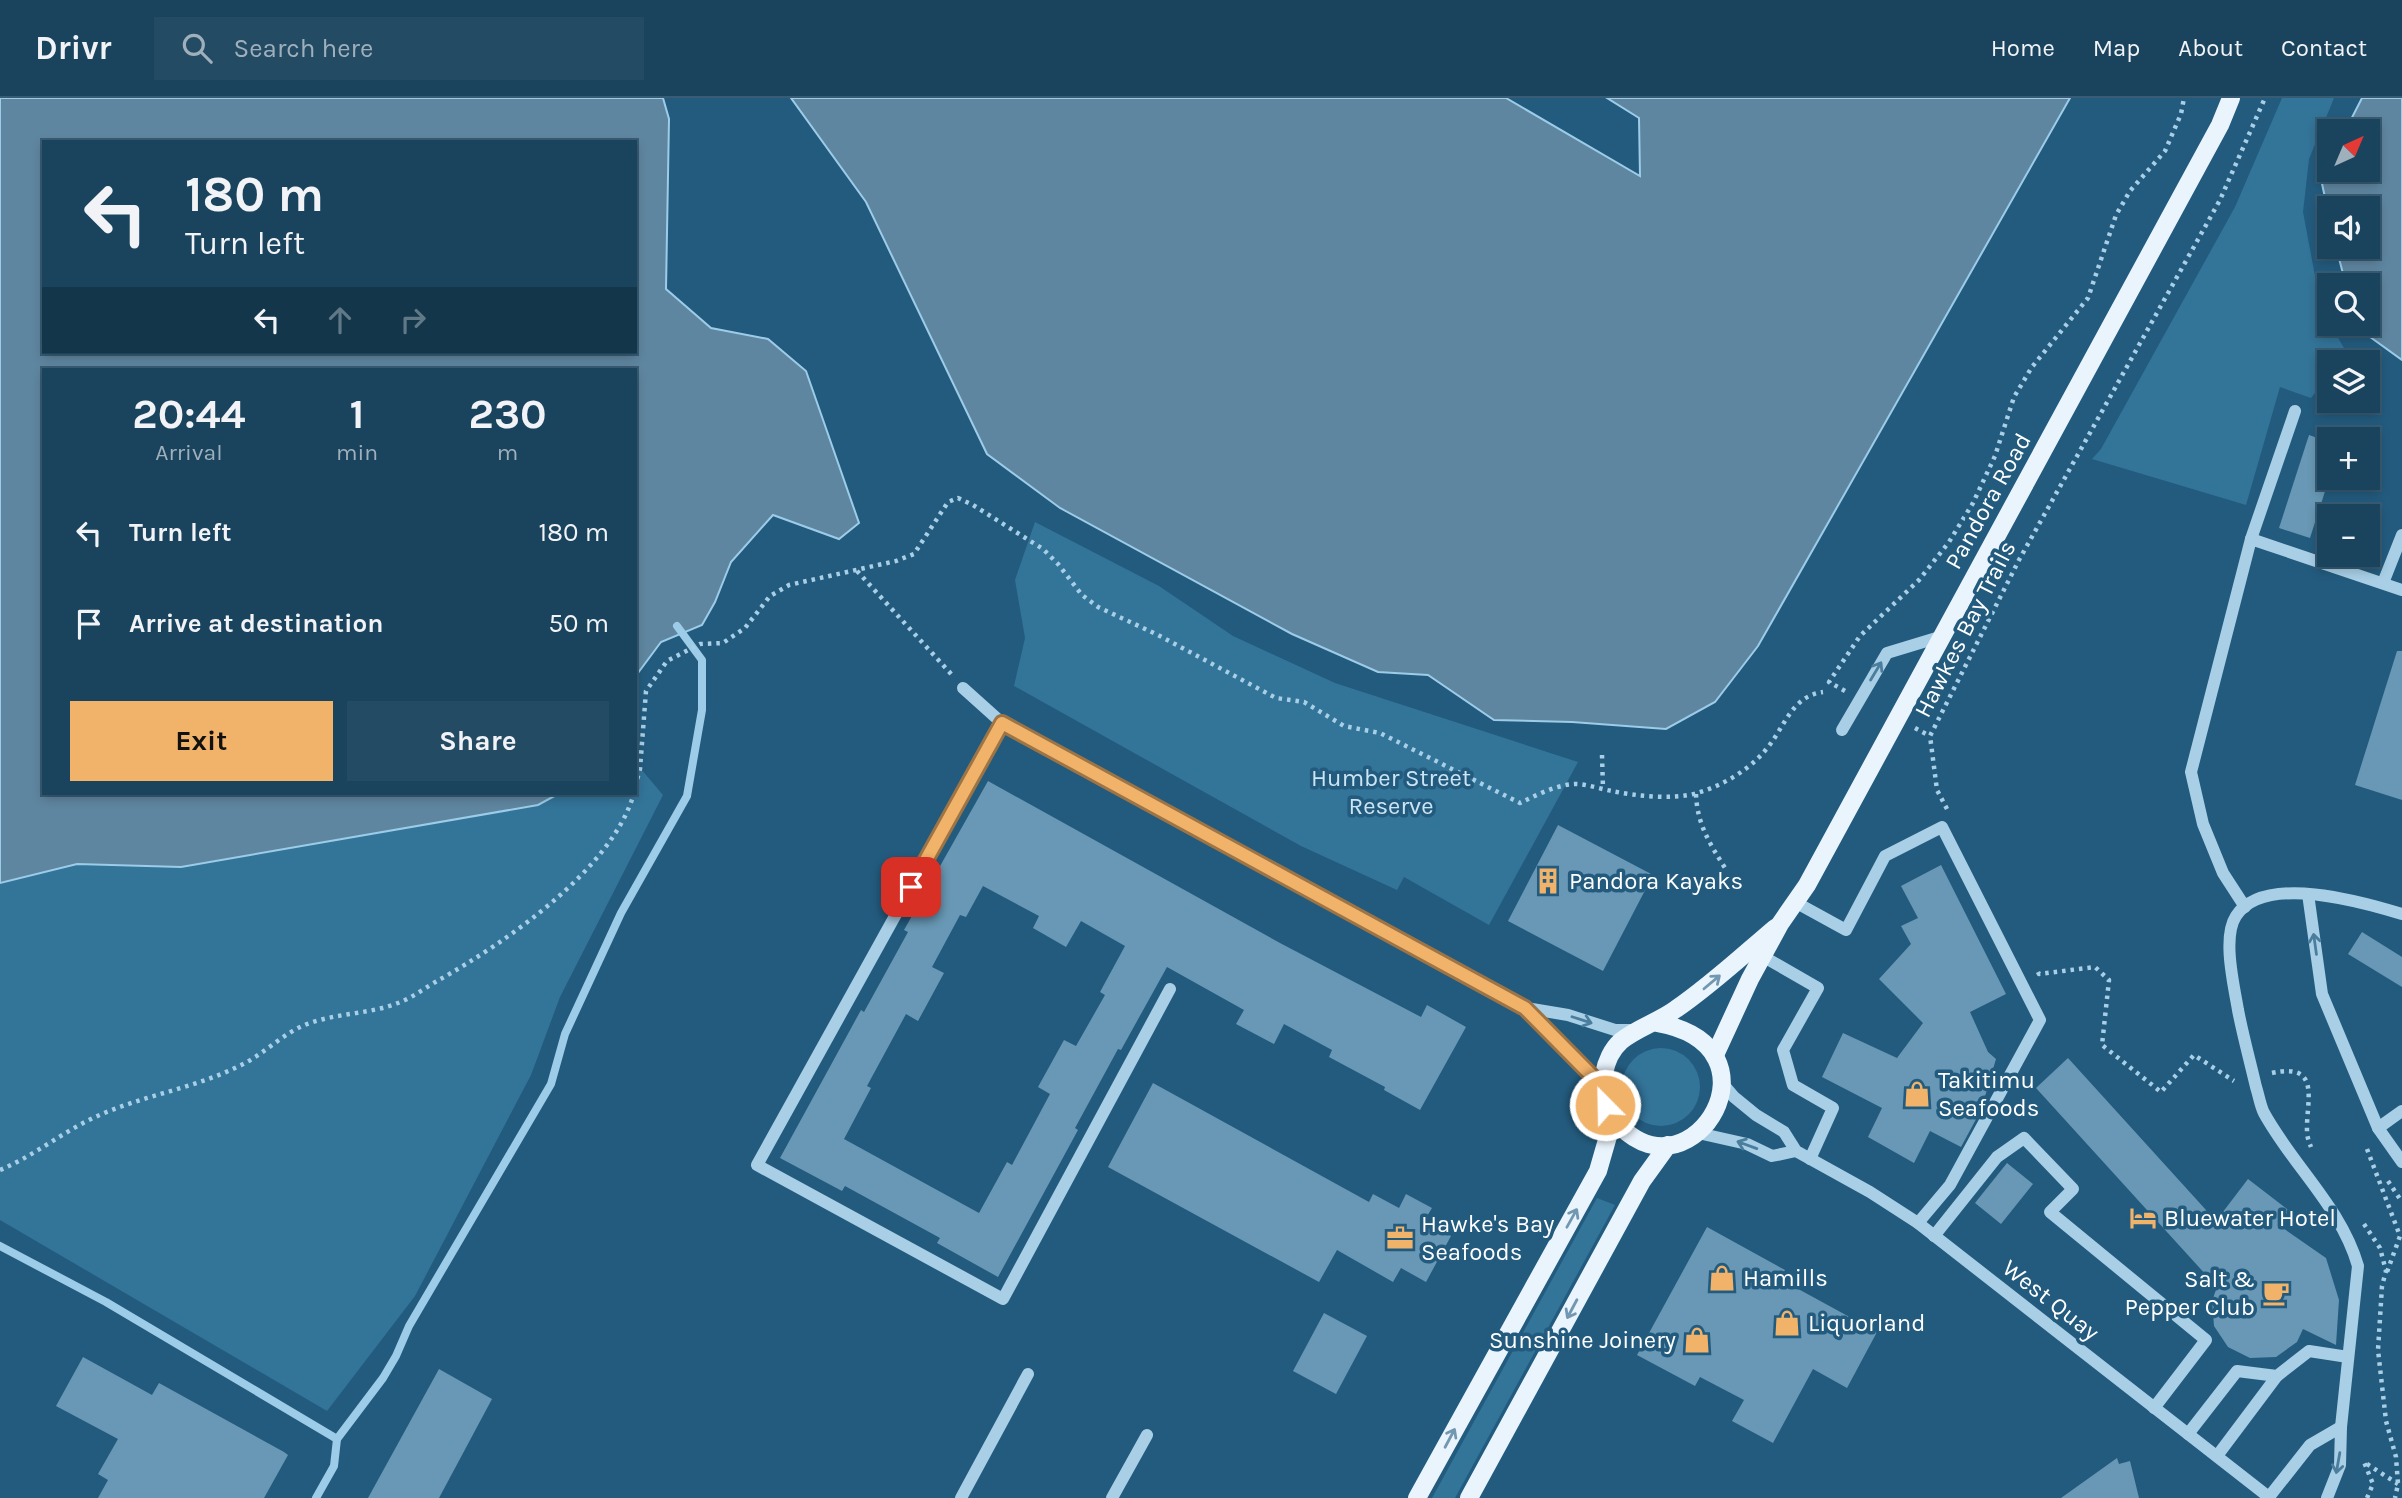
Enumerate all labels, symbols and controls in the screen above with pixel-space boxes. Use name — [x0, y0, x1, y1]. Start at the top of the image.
search box — [154, 17, 644, 80]
text: Drivr — [35, 29, 112, 67]
icon: search — [178, 29, 216, 67]
text: Search here — [234, 33, 373, 64]
text: Home — [1991, 34, 2055, 62]
text: Map — [2093, 34, 2140, 62]
text: About — [2178, 34, 2243, 62]
text: Contact — [2281, 34, 2367, 62]
north arrow — [2317, 119, 2380, 182]
map controls — [2317, 119, 2380, 567]
text: 180 m — [185, 166, 324, 223]
icon: left — [70, 168, 161, 259]
button: sound — [2317, 196, 2380, 259]
text: Turn left — [185, 225, 305, 262]
button: search — [2317, 273, 2380, 336]
icon: left — [248, 301, 286, 339]
icon: ahead — [321, 301, 359, 339]
icon: right — [394, 301, 432, 339]
button: layers — [2317, 350, 2380, 413]
text: 20:44 — [132, 389, 246, 439]
text: 1 — [350, 389, 365, 439]
text: 230 — [469, 389, 547, 439]
button: + — [2317, 427, 2380, 490]
street label: Pandora Road — [1939, 428, 2037, 574]
text: Arrival — [155, 439, 223, 466]
text: min — [336, 439, 378, 466]
text: m — [497, 439, 518, 466]
button: − — [2317, 504, 2380, 567]
icon: left — [70, 514, 108, 552]
text: Turn left — [129, 517, 231, 548]
text: 180 m — [539, 517, 609, 548]
street label: Hawkes Bay Trails — [1908, 536, 2022, 722]
icon: arrive — [70, 605, 108, 643]
text: Arrive at destination — [129, 608, 383, 639]
text: 50 m — [548, 608, 609, 639]
one-way arrow — [1869, 661, 1883, 681]
button: Exit — [70, 701, 333, 781]
button: Share — [347, 701, 609, 781]
park label: Humber Street Reserve — [1311, 764, 1471, 820]
pin — [881, 857, 941, 917]
building icon: Pandora Kayaks — [1533, 866, 1563, 896]
place label: Pandora Kayaks — [1569, 867, 1743, 895]
icon: arrive — [892, 868, 930, 906]
one-way arrow — [2308, 933, 2321, 956]
one-way arrow — [1702, 974, 1720, 990]
one-way arrow — [1570, 1014, 1592, 1027]
place label: Takitimu Seafoods — [1938, 1066, 2039, 1122]
position arrow — [1568, 1068, 1642, 1142]
shop icon: Takitimu Seafoods — [1902, 1079, 1932, 1109]
one-way arrow — [1737, 1138, 1759, 1150]
hotel icon: Bluewater Hotel — [2128, 1203, 2158, 1233]
place label: Bluewater Hotel — [2164, 1204, 2336, 1232]
one-way arrow — [1565, 1208, 1579, 1228]
place label: Hawke's Bay Seafoods — [1421, 1210, 1554, 1266]
office icon: Hawke's Bay Seafoods — [1385, 1223, 1415, 1253]
street label: West Quay — [1997, 1254, 2105, 1346]
shop icon: Hamills — [1707, 1263, 1737, 1293]
place label: Hamills — [1743, 1264, 1828, 1292]
place label: Salt & Pepper Club — [2124, 1265, 2255, 1321]
cafe icon: Salt & Pepper Club — [2261, 1278, 2291, 1308]
one-way arrow — [1565, 1298, 1578, 1319]
shop icon: Liquorland — [1772, 1308, 1802, 1338]
place label: Liquorland — [1808, 1309, 1925, 1337]
shop icon: Sunshine Joinery — [1682, 1325, 1712, 1355]
place label: Sunshine Joinery — [1489, 1326, 1676, 1354]
one-way arrow — [1444, 1428, 1457, 1449]
one-way arrow — [2331, 1451, 2344, 1474]

